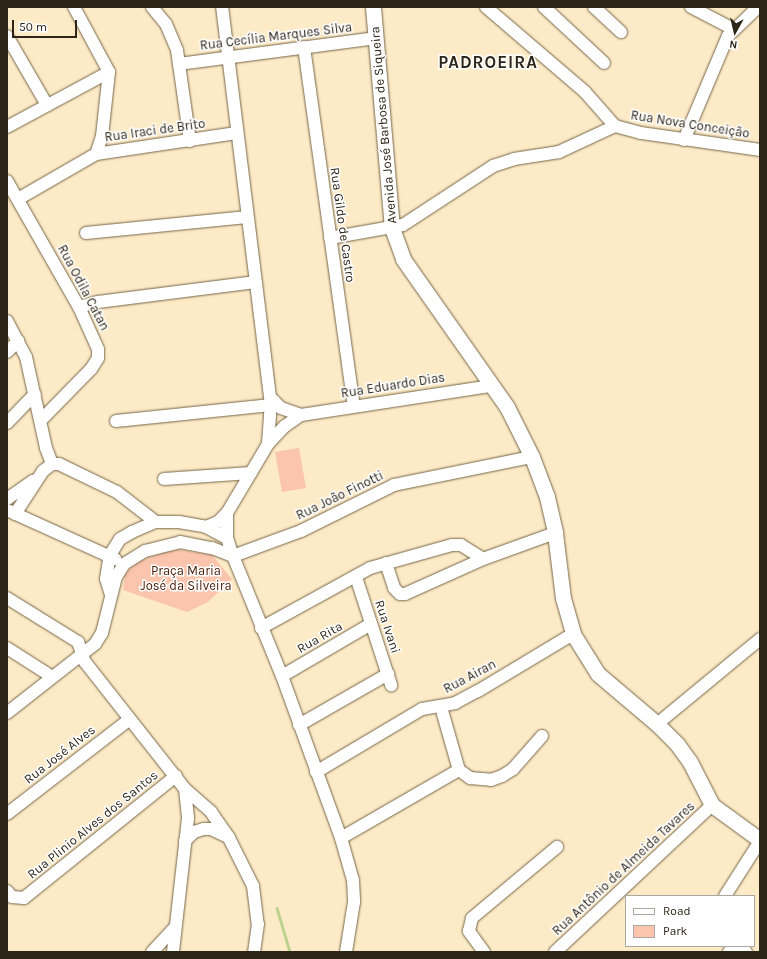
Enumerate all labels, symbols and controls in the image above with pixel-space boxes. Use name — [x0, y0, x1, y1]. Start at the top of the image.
scale bar — [14, 12, 79, 38]
north arrow — [715, 12, 755, 52]
text: 50 m — [19, 20, 47, 34]
street label: Rua Cecília Marques Silva — [199, 20, 353, 54]
street label: Avenida José Barbosa de Siqueira — [368, 26, 400, 224]
text: N — [728, 37, 738, 51]
district label: PADROEIRA — [438, 53, 538, 73]
street label: Rua Nova Conceição — [630, 108, 750, 142]
street label: Rua Iraci de Brito — [104, 116, 206, 146]
street label: Rua Gildo de Castro — [326, 166, 358, 284]
street label: Rua Odila Catan — [54, 242, 112, 334]
street label: Rua Eduardo Dias — [340, 370, 446, 402]
street label: Rua João Finotti — [294, 468, 386, 524]
park label: Praça Maria José da Silveira — [140, 564, 232, 595]
street label: Rua Ivani — [371, 598, 403, 656]
street label: Rua Rita — [294, 619, 346, 657]
street label: Rua Airan — [441, 657, 499, 697]
street label: Rua José Alves — [21, 722, 99, 788]
street label: Rua Plinio Alves dos Santos — [25, 768, 161, 882]
street label: Rua Antônio de Almeida Tavares — [550, 799, 698, 939]
legend — [625, 895, 755, 947]
text: Road — [663, 904, 691, 918]
text: Park — [663, 924, 687, 938]

